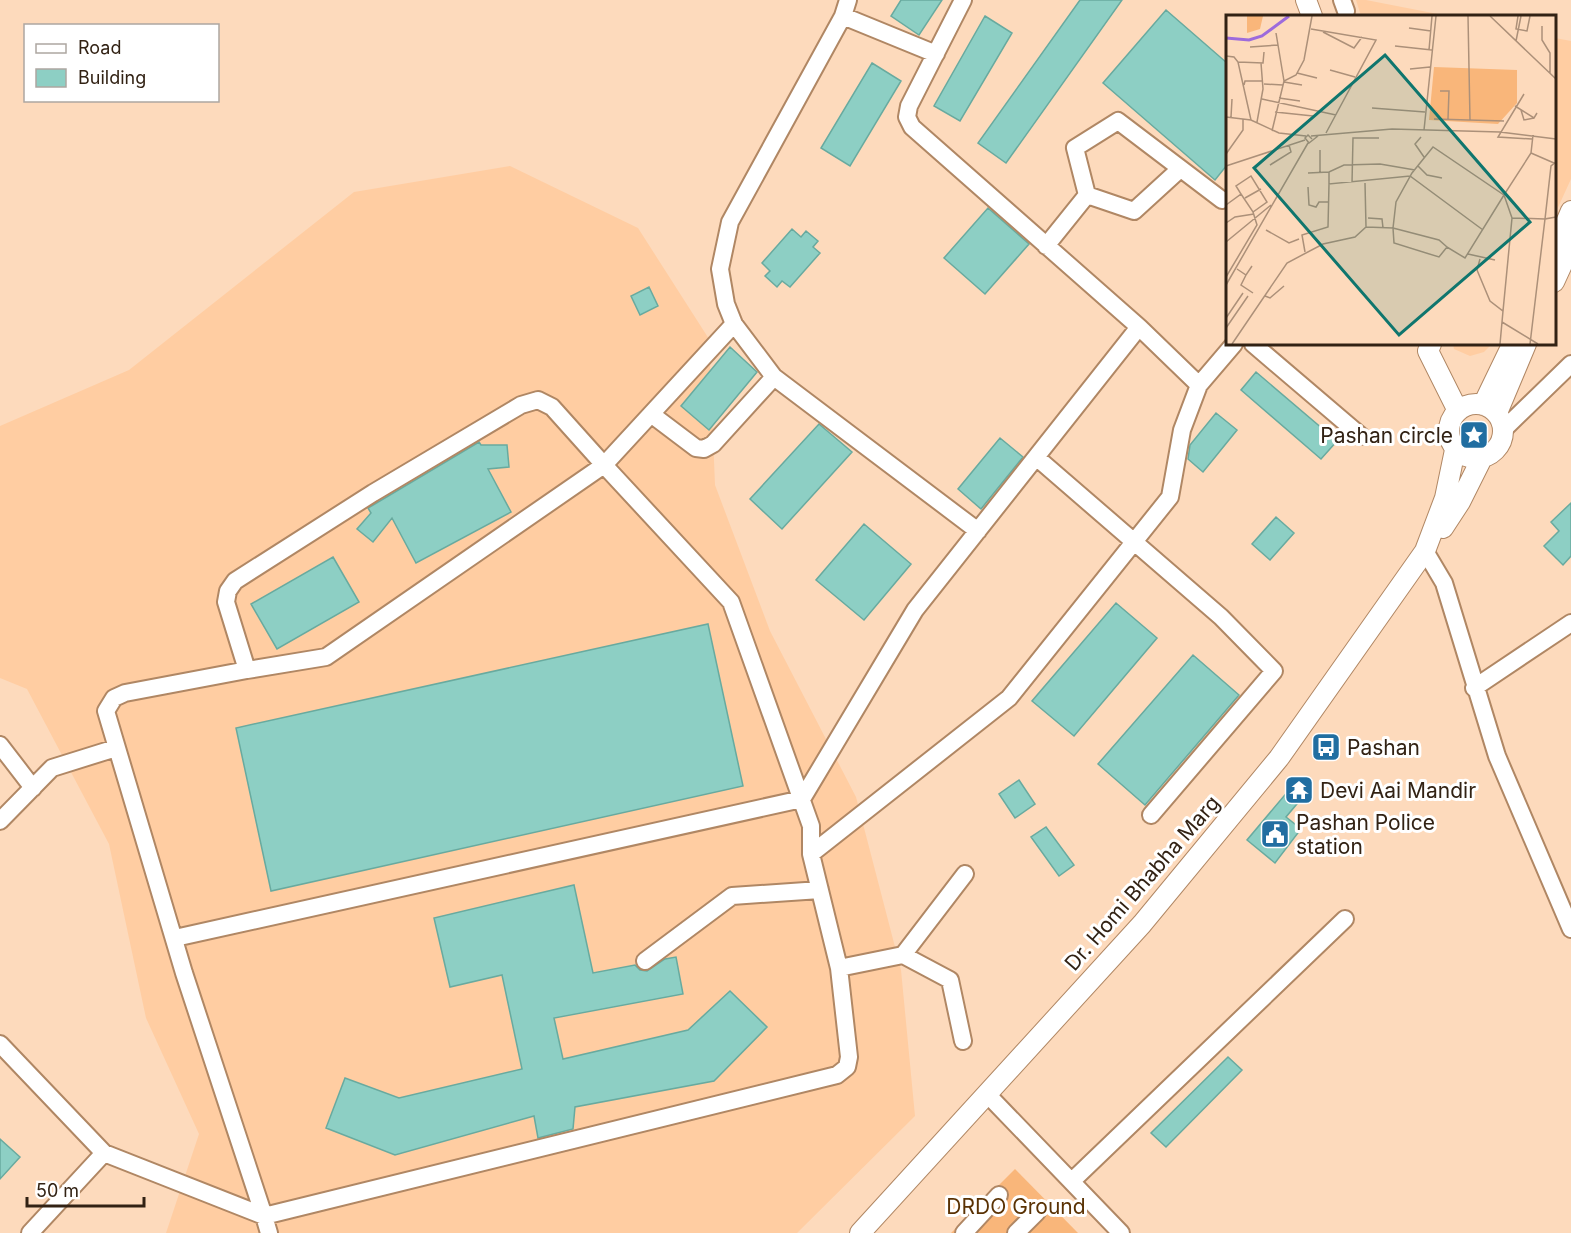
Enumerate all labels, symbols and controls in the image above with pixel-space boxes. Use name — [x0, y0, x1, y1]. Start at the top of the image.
inset map — [1226, 15, 1556, 345]
legend — [24, 24, 219, 102]
text: Road — [78, 37, 121, 58]
text: Building — [78, 67, 146, 88]
place icon: Pashan circle — [1458, 419, 1490, 451]
place label: Pashan circle — [1320, 423, 1453, 448]
bus stop icon: Pashan — [1310, 731, 1342, 763]
place label: Pashan — [1347, 735, 1420, 760]
temple icon: Devi Aai Mandir — [1283, 774, 1315, 806]
place label: Devi Aai Mandir — [1320, 778, 1476, 803]
street label: Dr. Homi Bhabha Marg — [1059, 790, 1225, 976]
place label: Pashan Police station — [1296, 810, 1435, 859]
public building icon: Pashan Police station — [1259, 818, 1291, 850]
scale bar — [27, 1170, 144, 1208]
text: 50 m — [36, 1180, 79, 1201]
park label: DRDO Ground — [946, 1194, 1086, 1219]

